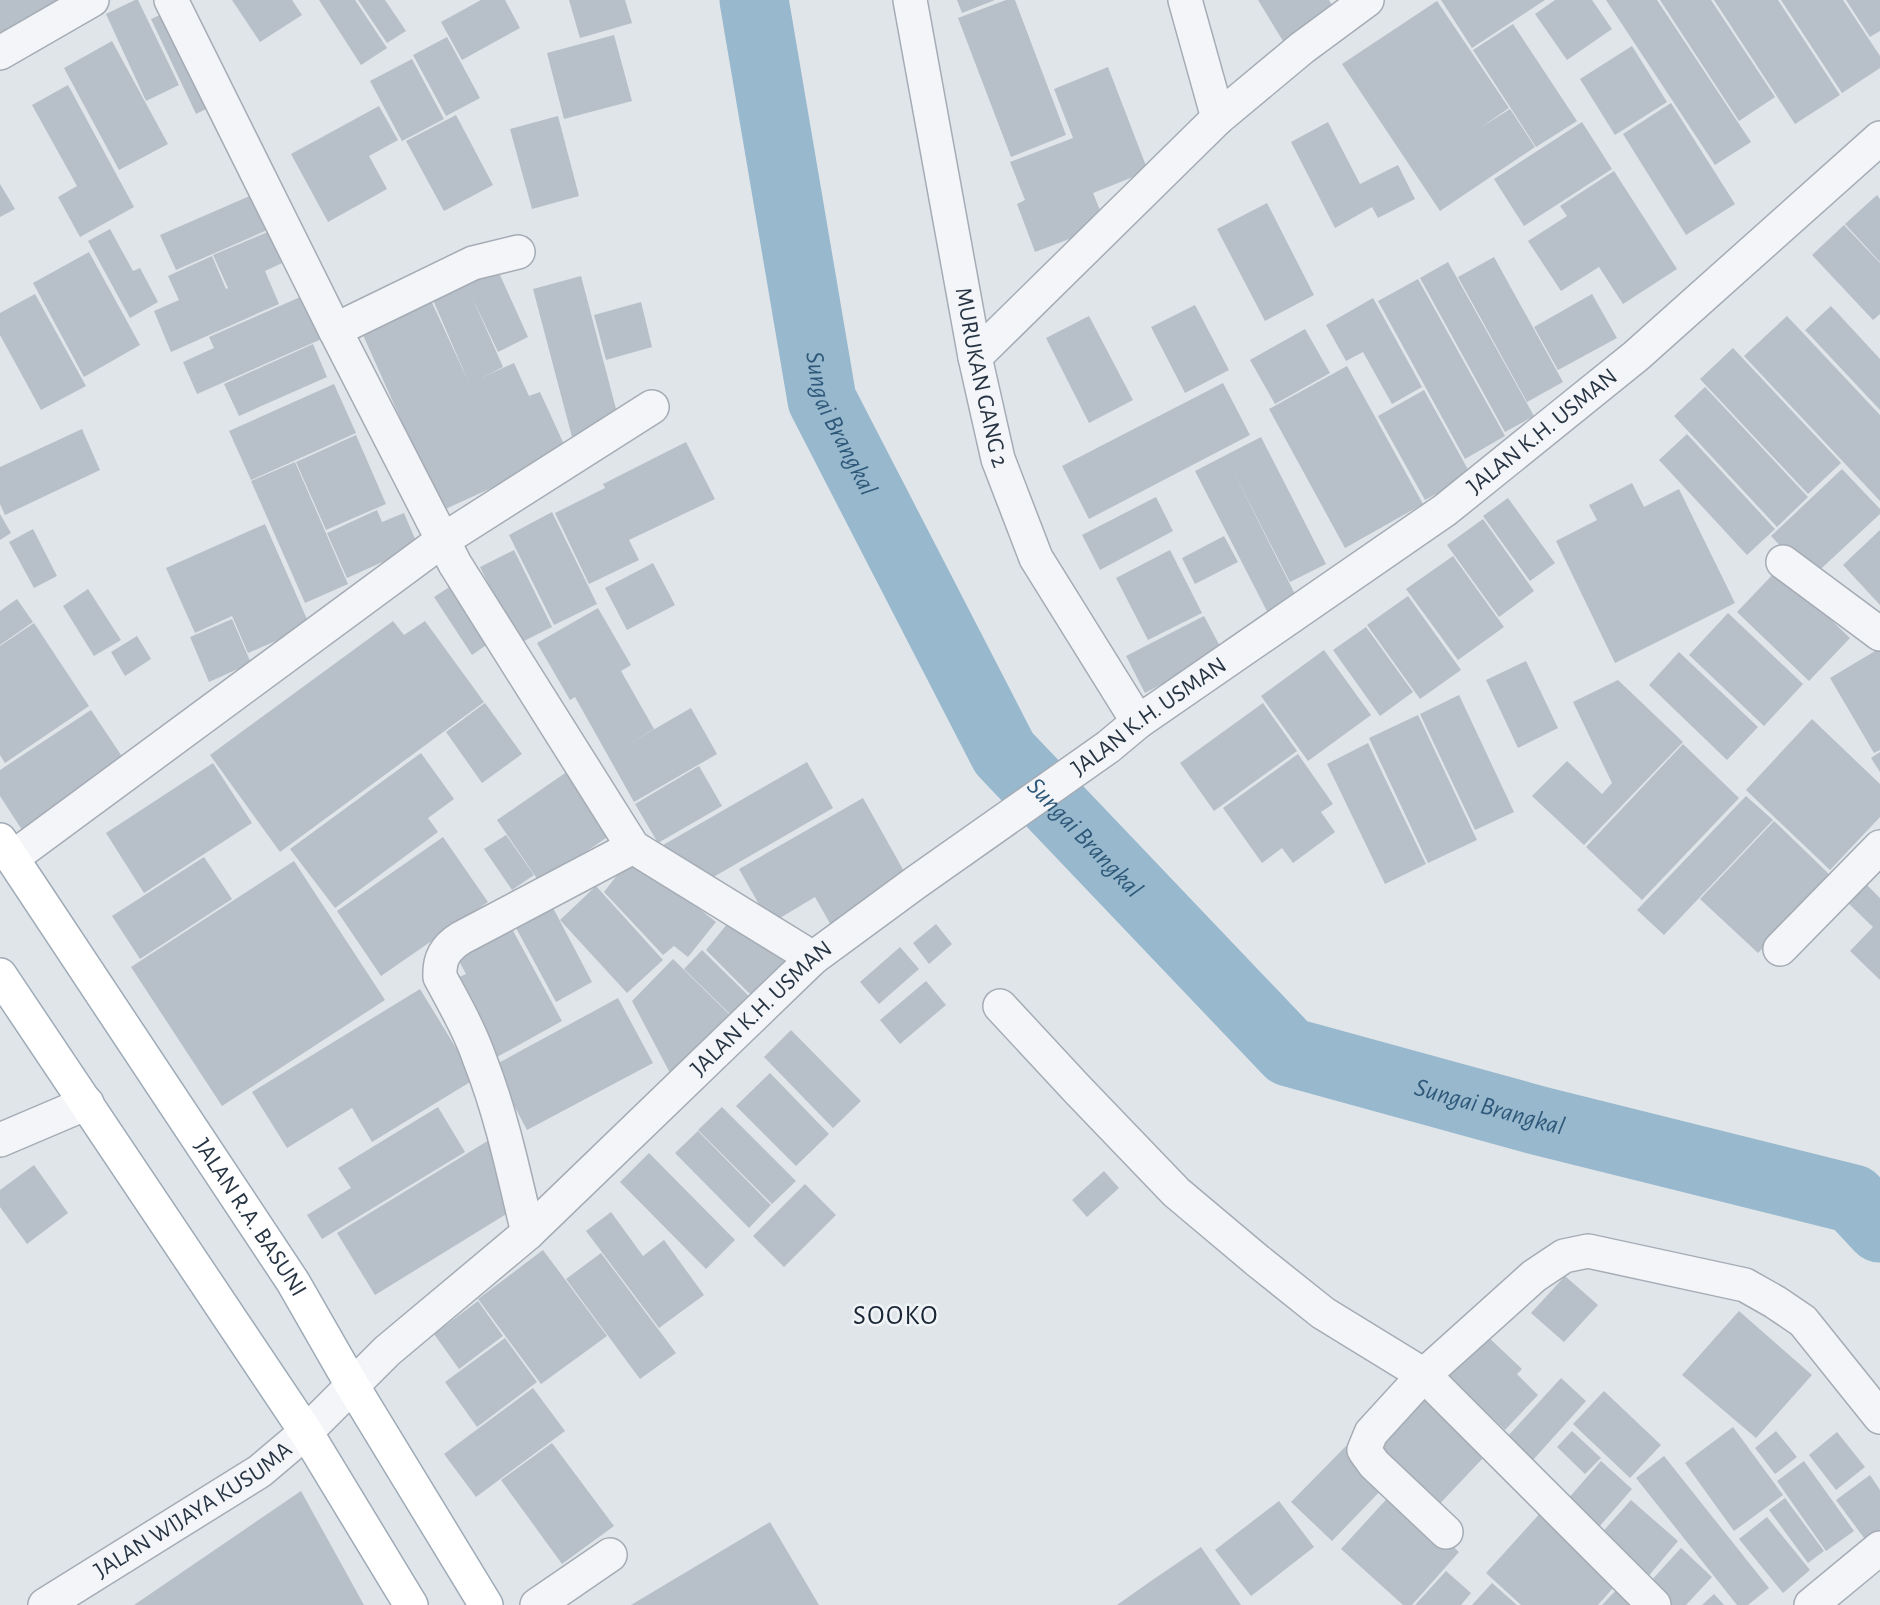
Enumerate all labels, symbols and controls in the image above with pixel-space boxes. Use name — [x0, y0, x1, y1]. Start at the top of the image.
street label: MURUKAN GANG 2 — [951, 286, 1012, 471]
water label: Sungai Brangkal — [801, 349, 882, 500]
street label: JALAN K.H. USMAN — [1463, 364, 1622, 499]
street label: JALAN K.H. USMAN — [1067, 653, 1231, 781]
water label: Sungai Brangkal — [1022, 773, 1148, 903]
street label: JALAN K.H. USMAN — [686, 936, 837, 1081]
water label: Sungai Brangkal — [1412, 1074, 1567, 1140]
street label: JALAN R.A. BASUNI — [190, 1134, 311, 1301]
district label: SOOKO — [853, 1302, 939, 1329]
street label: JALAN WIJAYA KUSUMA — [90, 1437, 297, 1583]

